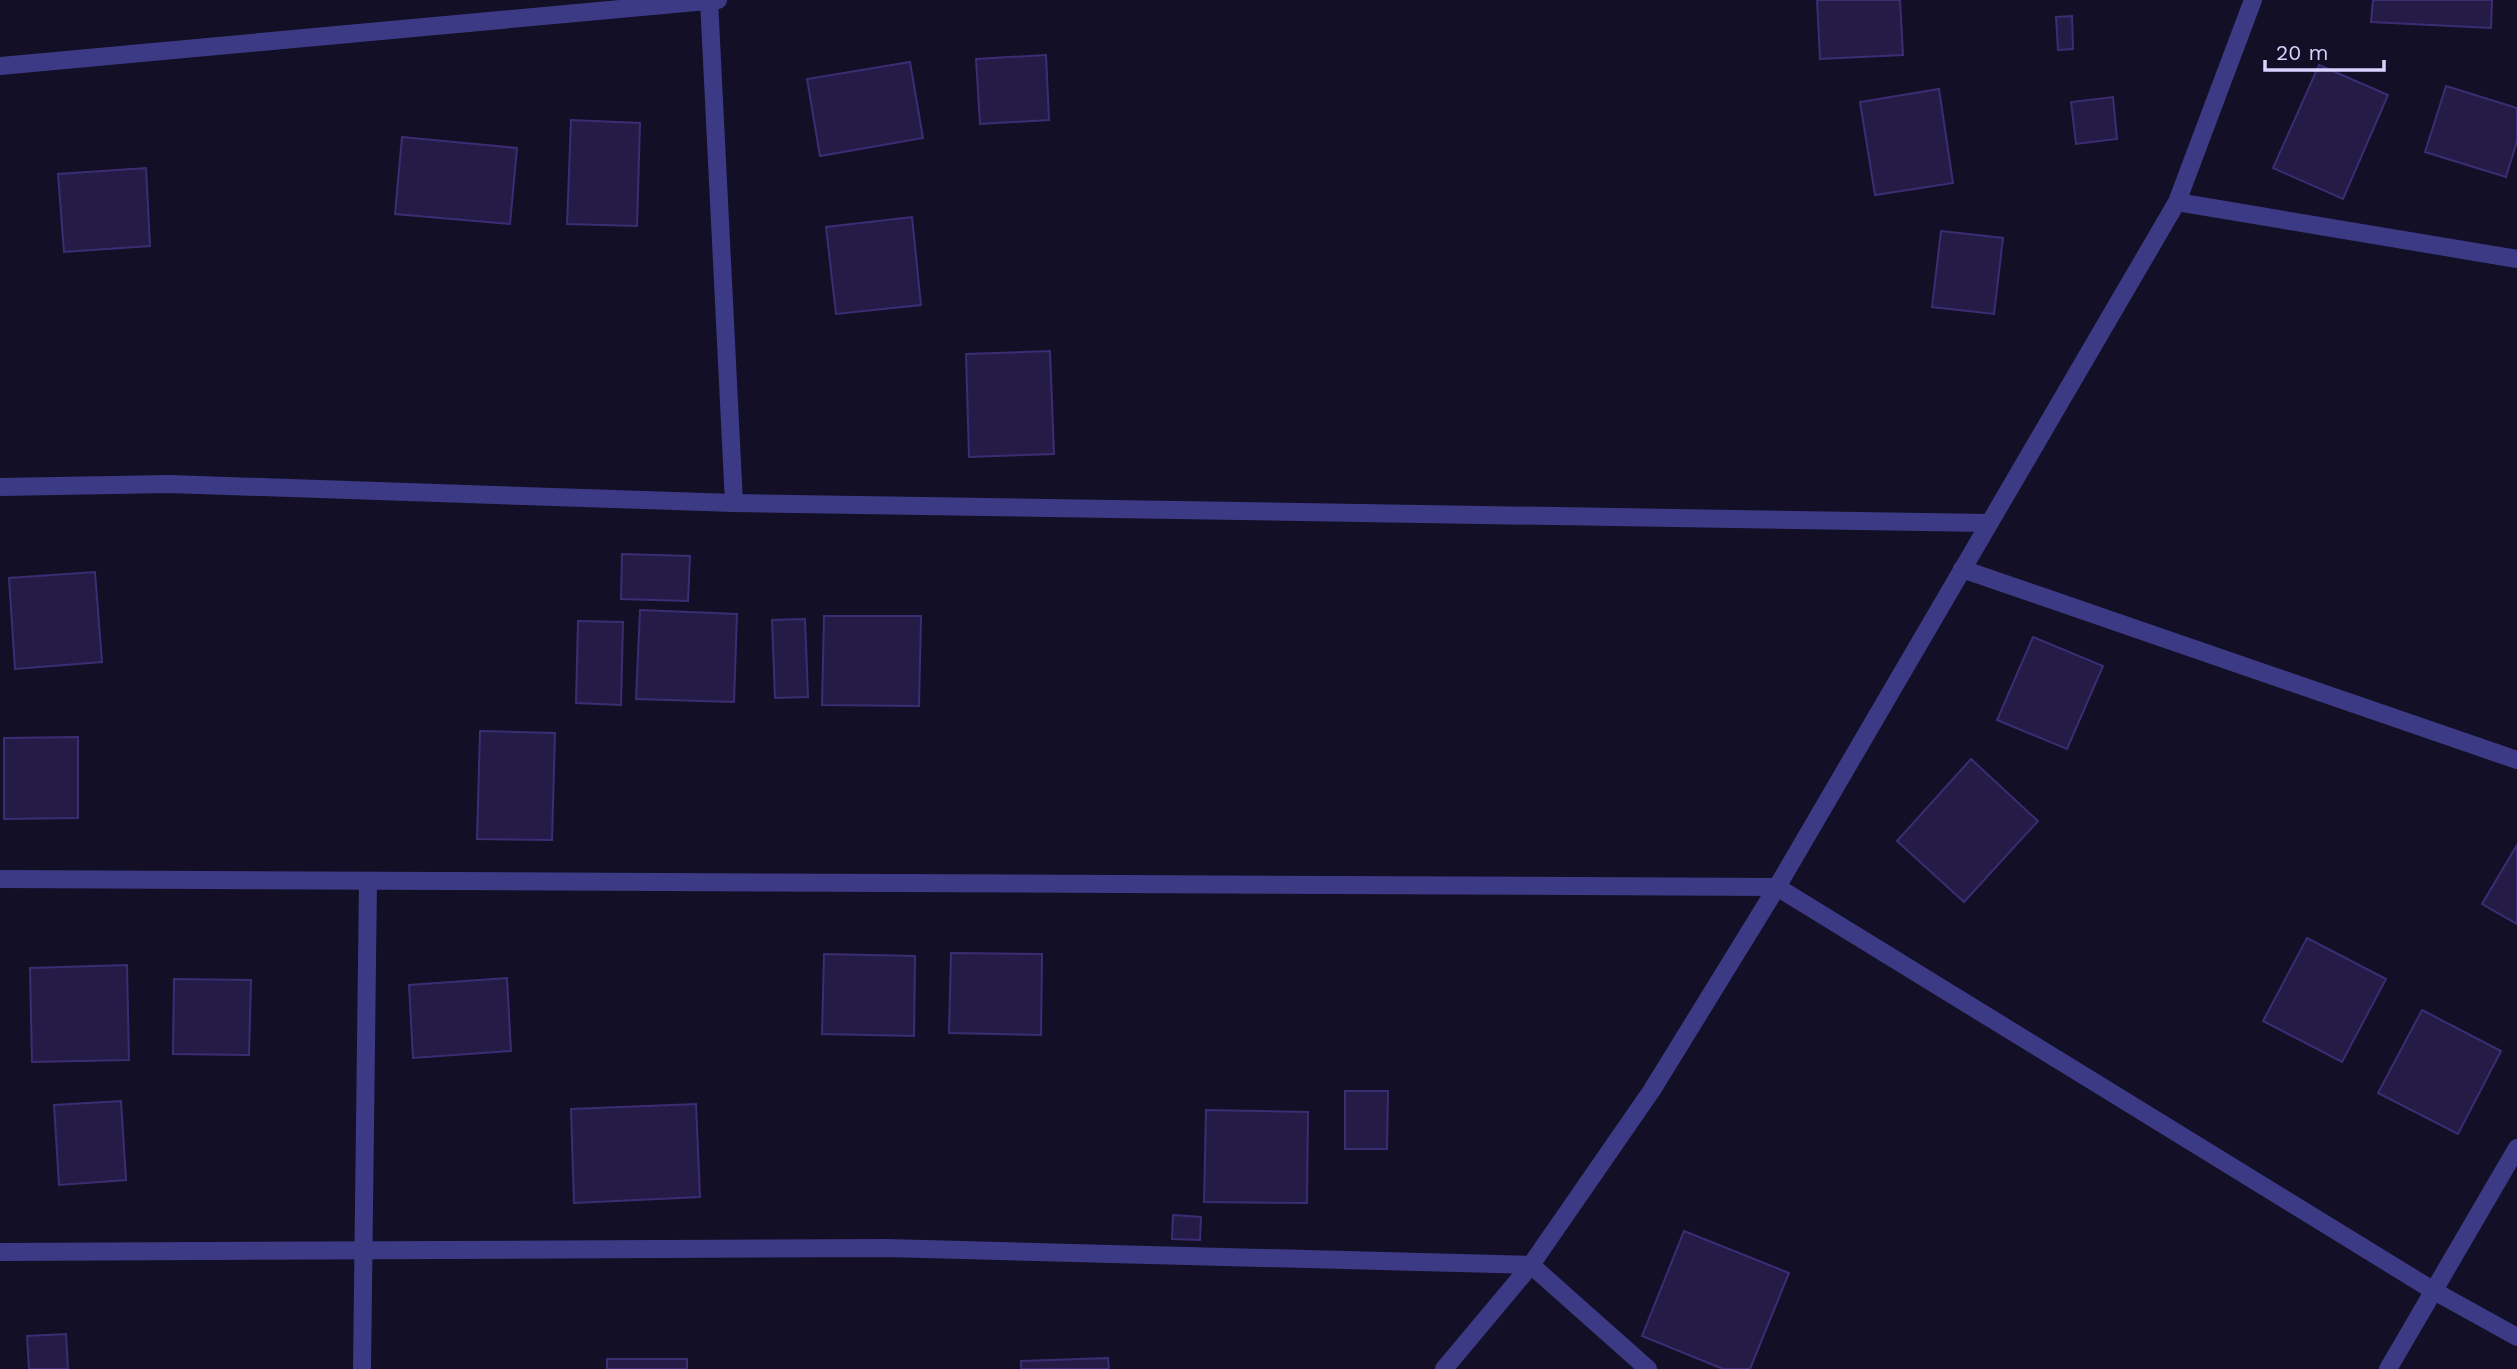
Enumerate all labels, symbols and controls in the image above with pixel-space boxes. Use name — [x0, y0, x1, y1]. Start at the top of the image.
scale bar — [2265, 28, 2384, 72]
text: 20 m — [2276, 40, 2328, 65]

